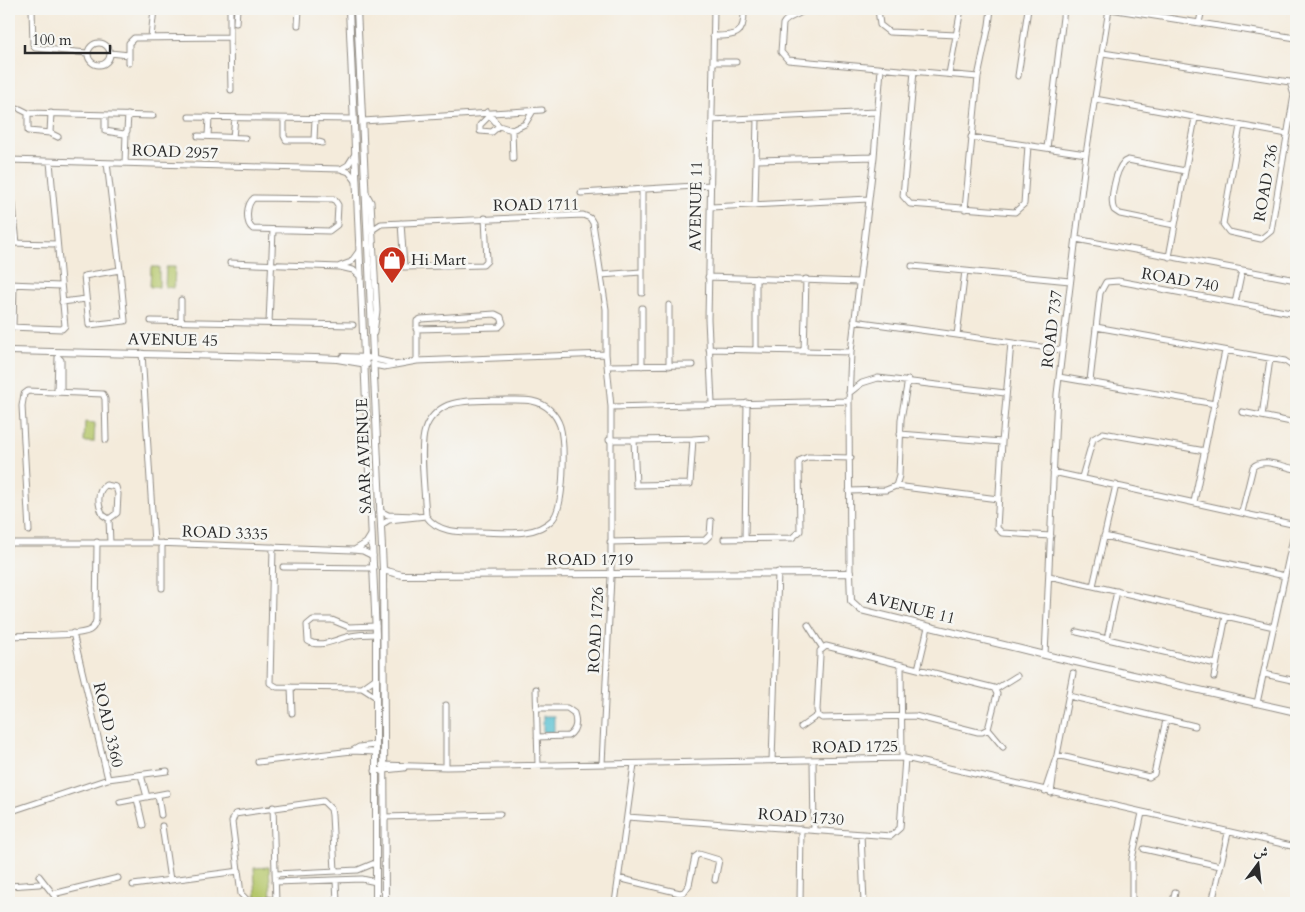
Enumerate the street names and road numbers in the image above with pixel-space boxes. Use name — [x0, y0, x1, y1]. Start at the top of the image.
street label: ROAD 2957 — [131, 139, 219, 165]
street label: ROAD 736 — [1248, 143, 1284, 223]
street label: AVENUE 11 — [684, 161, 708, 251]
street label: ROAD 1711 — [493, 193, 579, 217]
street label: ROAD 740 — [1140, 262, 1220, 298]
street label: ROAD 737 — [1036, 289, 1068, 369]
street label: AVENUE 45 — [128, 328, 218, 352]
street label: SAAR AVENUE — [351, 398, 377, 514]
street label: ROAD 3335 — [181, 520, 269, 546]
street label: ROAD 1719 — [547, 549, 633, 571]
street label: ROAD 1726 — [583, 586, 609, 674]
street label: AVENUE 11 — [865, 586, 957, 630]
street label: ROAD 3360 — [88, 680, 128, 770]
street label: ROAD 1725 — [812, 735, 898, 759]
street label: ROAD 1730 — [757, 803, 845, 831]

